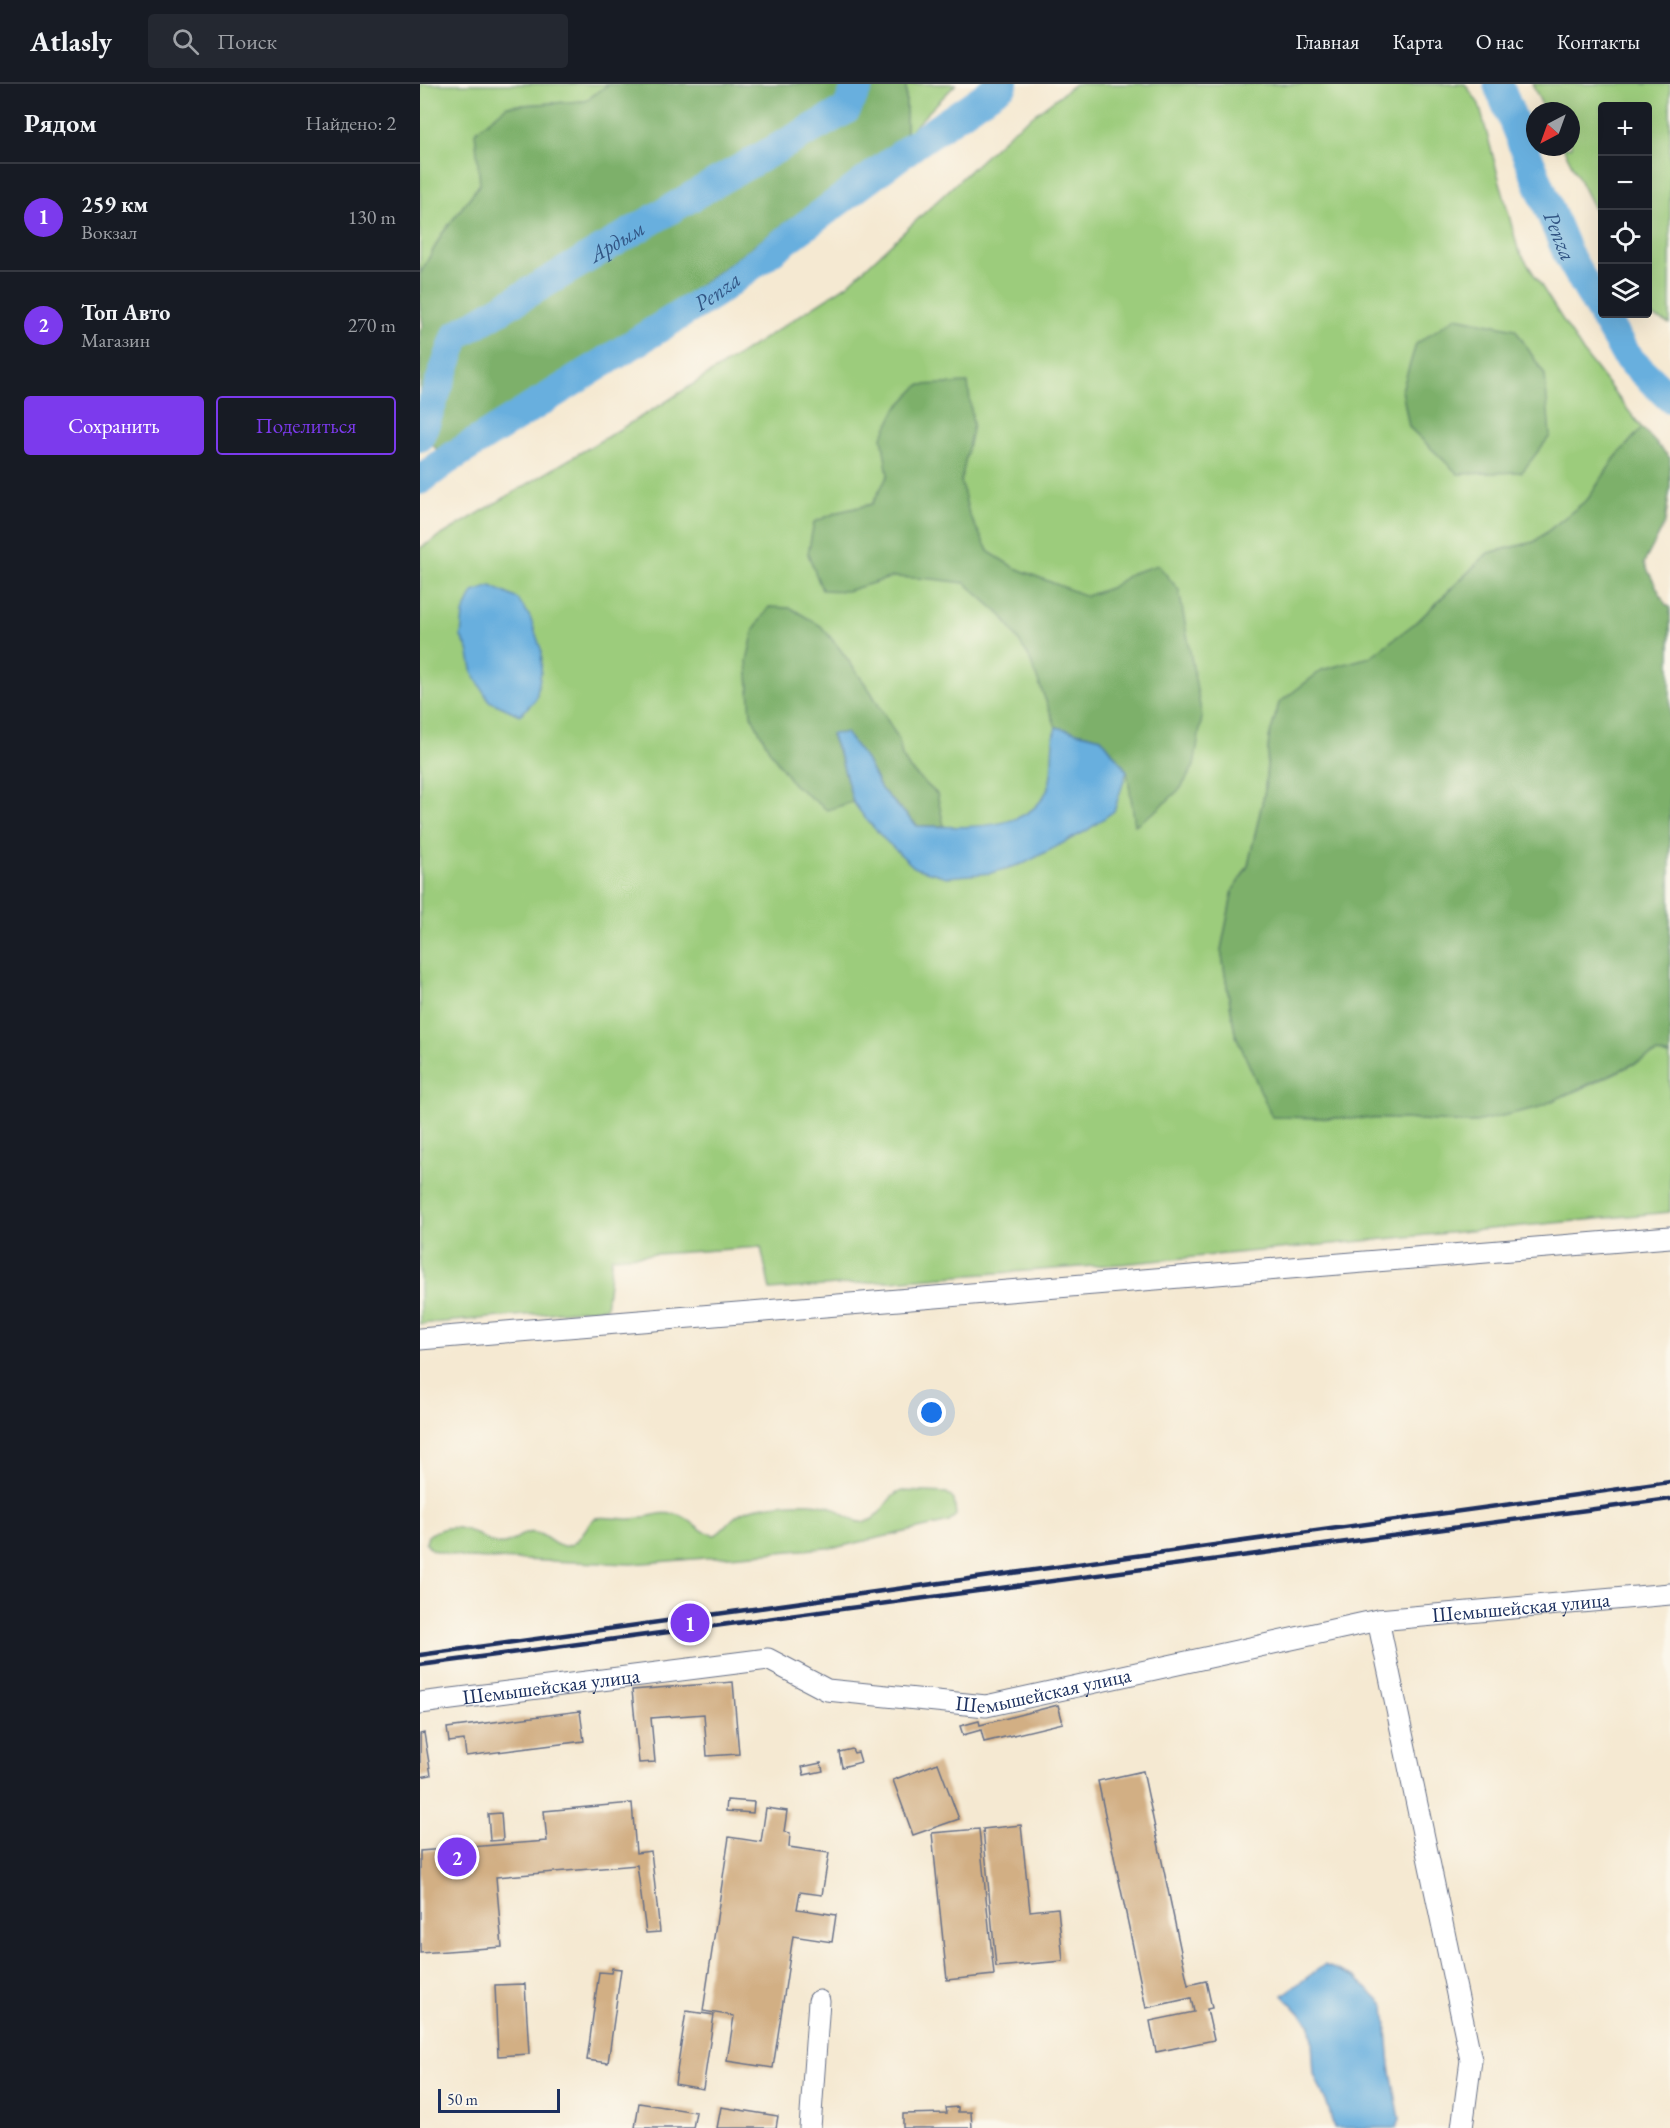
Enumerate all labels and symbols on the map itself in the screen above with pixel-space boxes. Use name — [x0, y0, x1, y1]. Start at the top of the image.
north arrow — [1526, 102, 1580, 156]
water label: Penza — [1537, 207, 1583, 265]
water label: Ардым — [582, 213, 650, 270]
water label: Penza — [688, 265, 747, 318]
your location — [917, 1398, 946, 1427]
street label: Шемышейская улица — [1431, 1585, 1612, 1628]
pin: 1 — [670, 1600, 710, 1646]
street label: Шемышейская улица — [954, 1660, 1134, 1719]
street label: Шемышейская улица — [461, 1661, 642, 1711]
pin: 2 — [438, 1834, 477, 1880]
scale bar — [438, 2086, 560, 2114]

